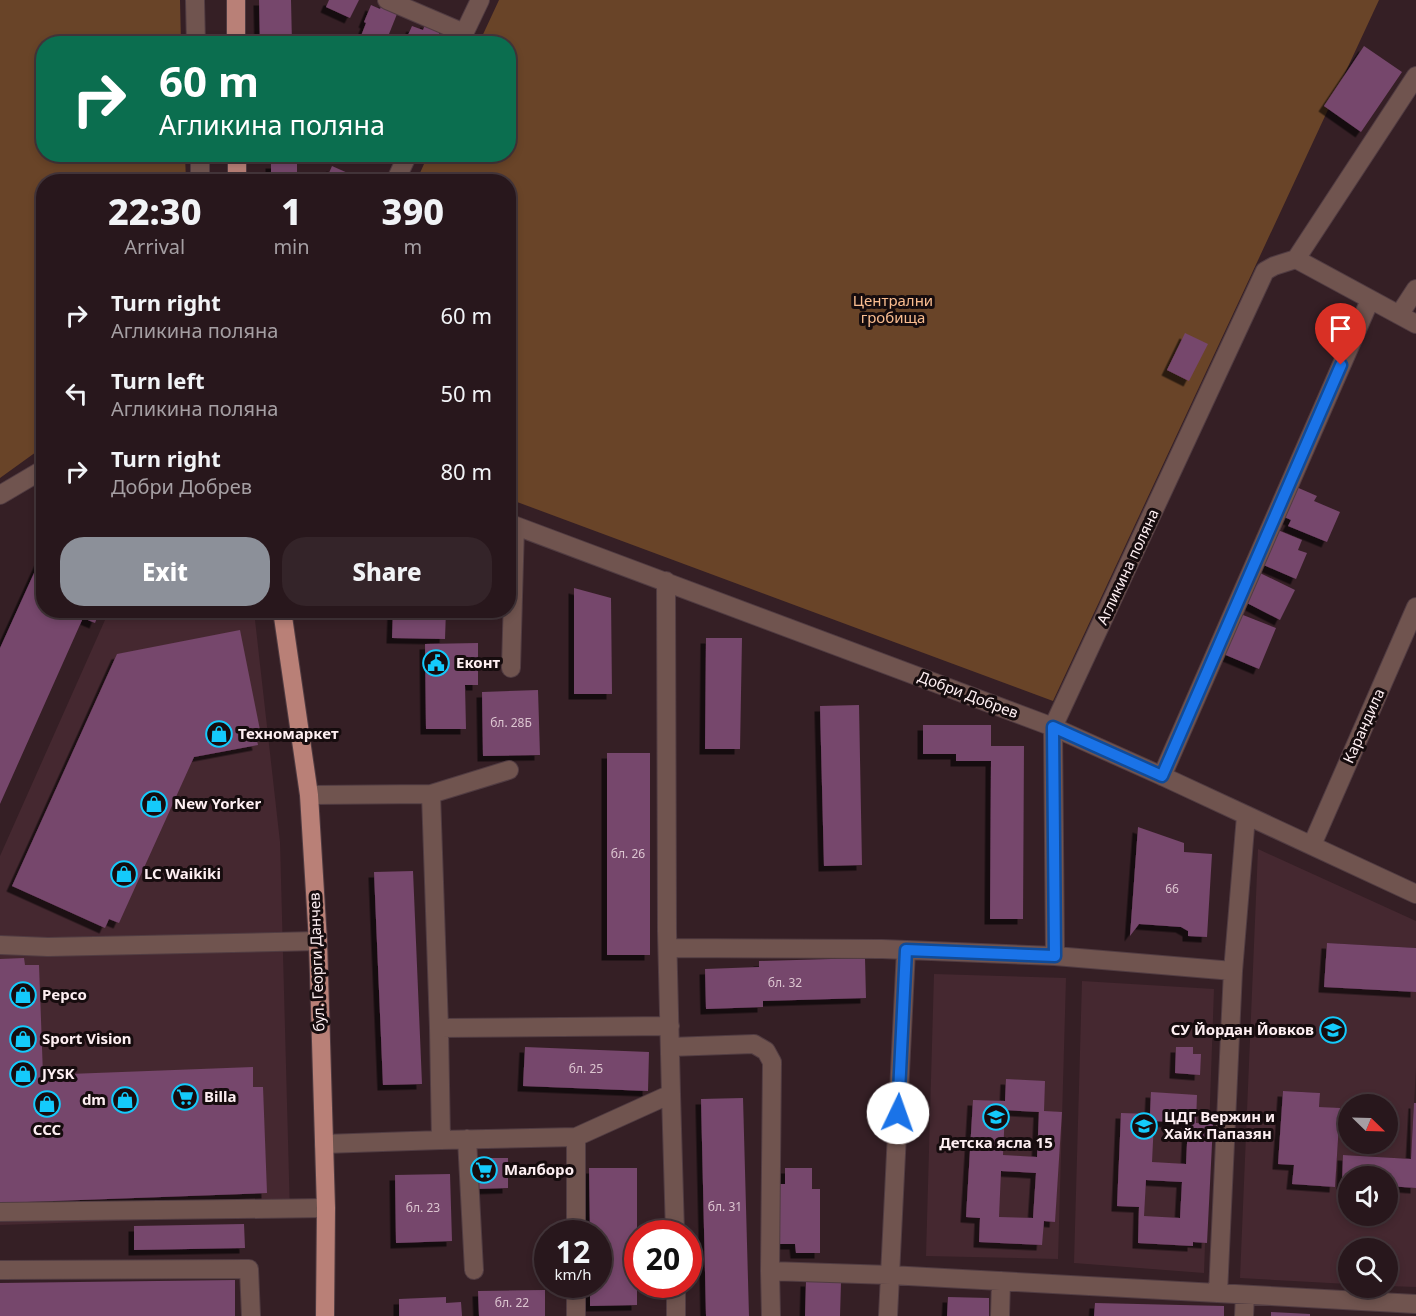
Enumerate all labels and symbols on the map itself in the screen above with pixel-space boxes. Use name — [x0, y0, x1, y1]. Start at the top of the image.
park label: Централни гробища — [853, 290, 933, 327]
pin — [1315, 303, 1366, 365]
street label: Агликина поляна — [1091, 505, 1163, 628]
public building icon: Еконт — [421, 648, 451, 678]
place label: Еконт — [456, 652, 501, 672]
street label: Добри Добрев — [915, 666, 1021, 722]
street label: Карандила — [1338, 685, 1388, 766]
house number: бл. 28Б — [490, 714, 532, 731]
shop icon: Техномаркет — [204, 719, 234, 749]
place label: Техномаркет — [238, 723, 339, 743]
shop icon: New Yorker — [139, 789, 169, 819]
place label: New Yorker — [174, 793, 262, 813]
house number: бл. 26 — [611, 845, 645, 862]
shop icon: LC Waikiki — [109, 859, 139, 889]
place label: LC Waikiki — [144, 863, 221, 883]
house number: 66 — [1165, 880, 1179, 897]
street label: бул. Георги Данчев — [304, 892, 328, 1032]
house number: бл. 32 — [768, 974, 802, 991]
shop icon: Pepco — [8, 980, 38, 1010]
place label: Pepco — [42, 984, 87, 1004]
school or university icon: СУ Йордан Йовков — [1318, 1015, 1348, 1045]
place label: СУ Йордан Йовков — [1171, 1019, 1314, 1039]
shop icon: Sport Vision — [8, 1024, 38, 1054]
place label: Sport Vision — [42, 1028, 132, 1048]
shop icon: JYSK — [8, 1059, 38, 1089]
house number: бл. 25 — [569, 1060, 603, 1077]
place label: JYSK — [40, 1063, 75, 1083]
position arrow — [866, 1081, 930, 1145]
supermarket icon: Billa — [170, 1082, 200, 1112]
shop icon: dm — [110, 1085, 140, 1115]
place label: Billa — [204, 1086, 236, 1106]
shop icon: CCC — [32, 1089, 62, 1119]
place label: dm — [82, 1089, 106, 1109]
north arrow — [1338, 1094, 1398, 1154]
school or university icon: Детска ясла 15 — [981, 1102, 1011, 1132]
place label: ЦДГ Вержин и Хайк Папазян — [1164, 1106, 1275, 1143]
school or university icon: ЦДГ Вержин и Хайк Папазян — [1129, 1111, 1159, 1141]
place label: CCC — [33, 1119, 62, 1139]
place label: Детска ясла 15 — [939, 1132, 1053, 1152]
supermarket icon: Малборо — [469, 1155, 499, 1185]
place label: Малборо — [504, 1159, 574, 1179]
house number: бл. 31 — [708, 1198, 742, 1215]
house number: бл. 23 — [406, 1199, 440, 1216]
speed limit sign: 20 — [624, 1220, 702, 1298]
house number: бл. 22 — [495, 1294, 529, 1311]

